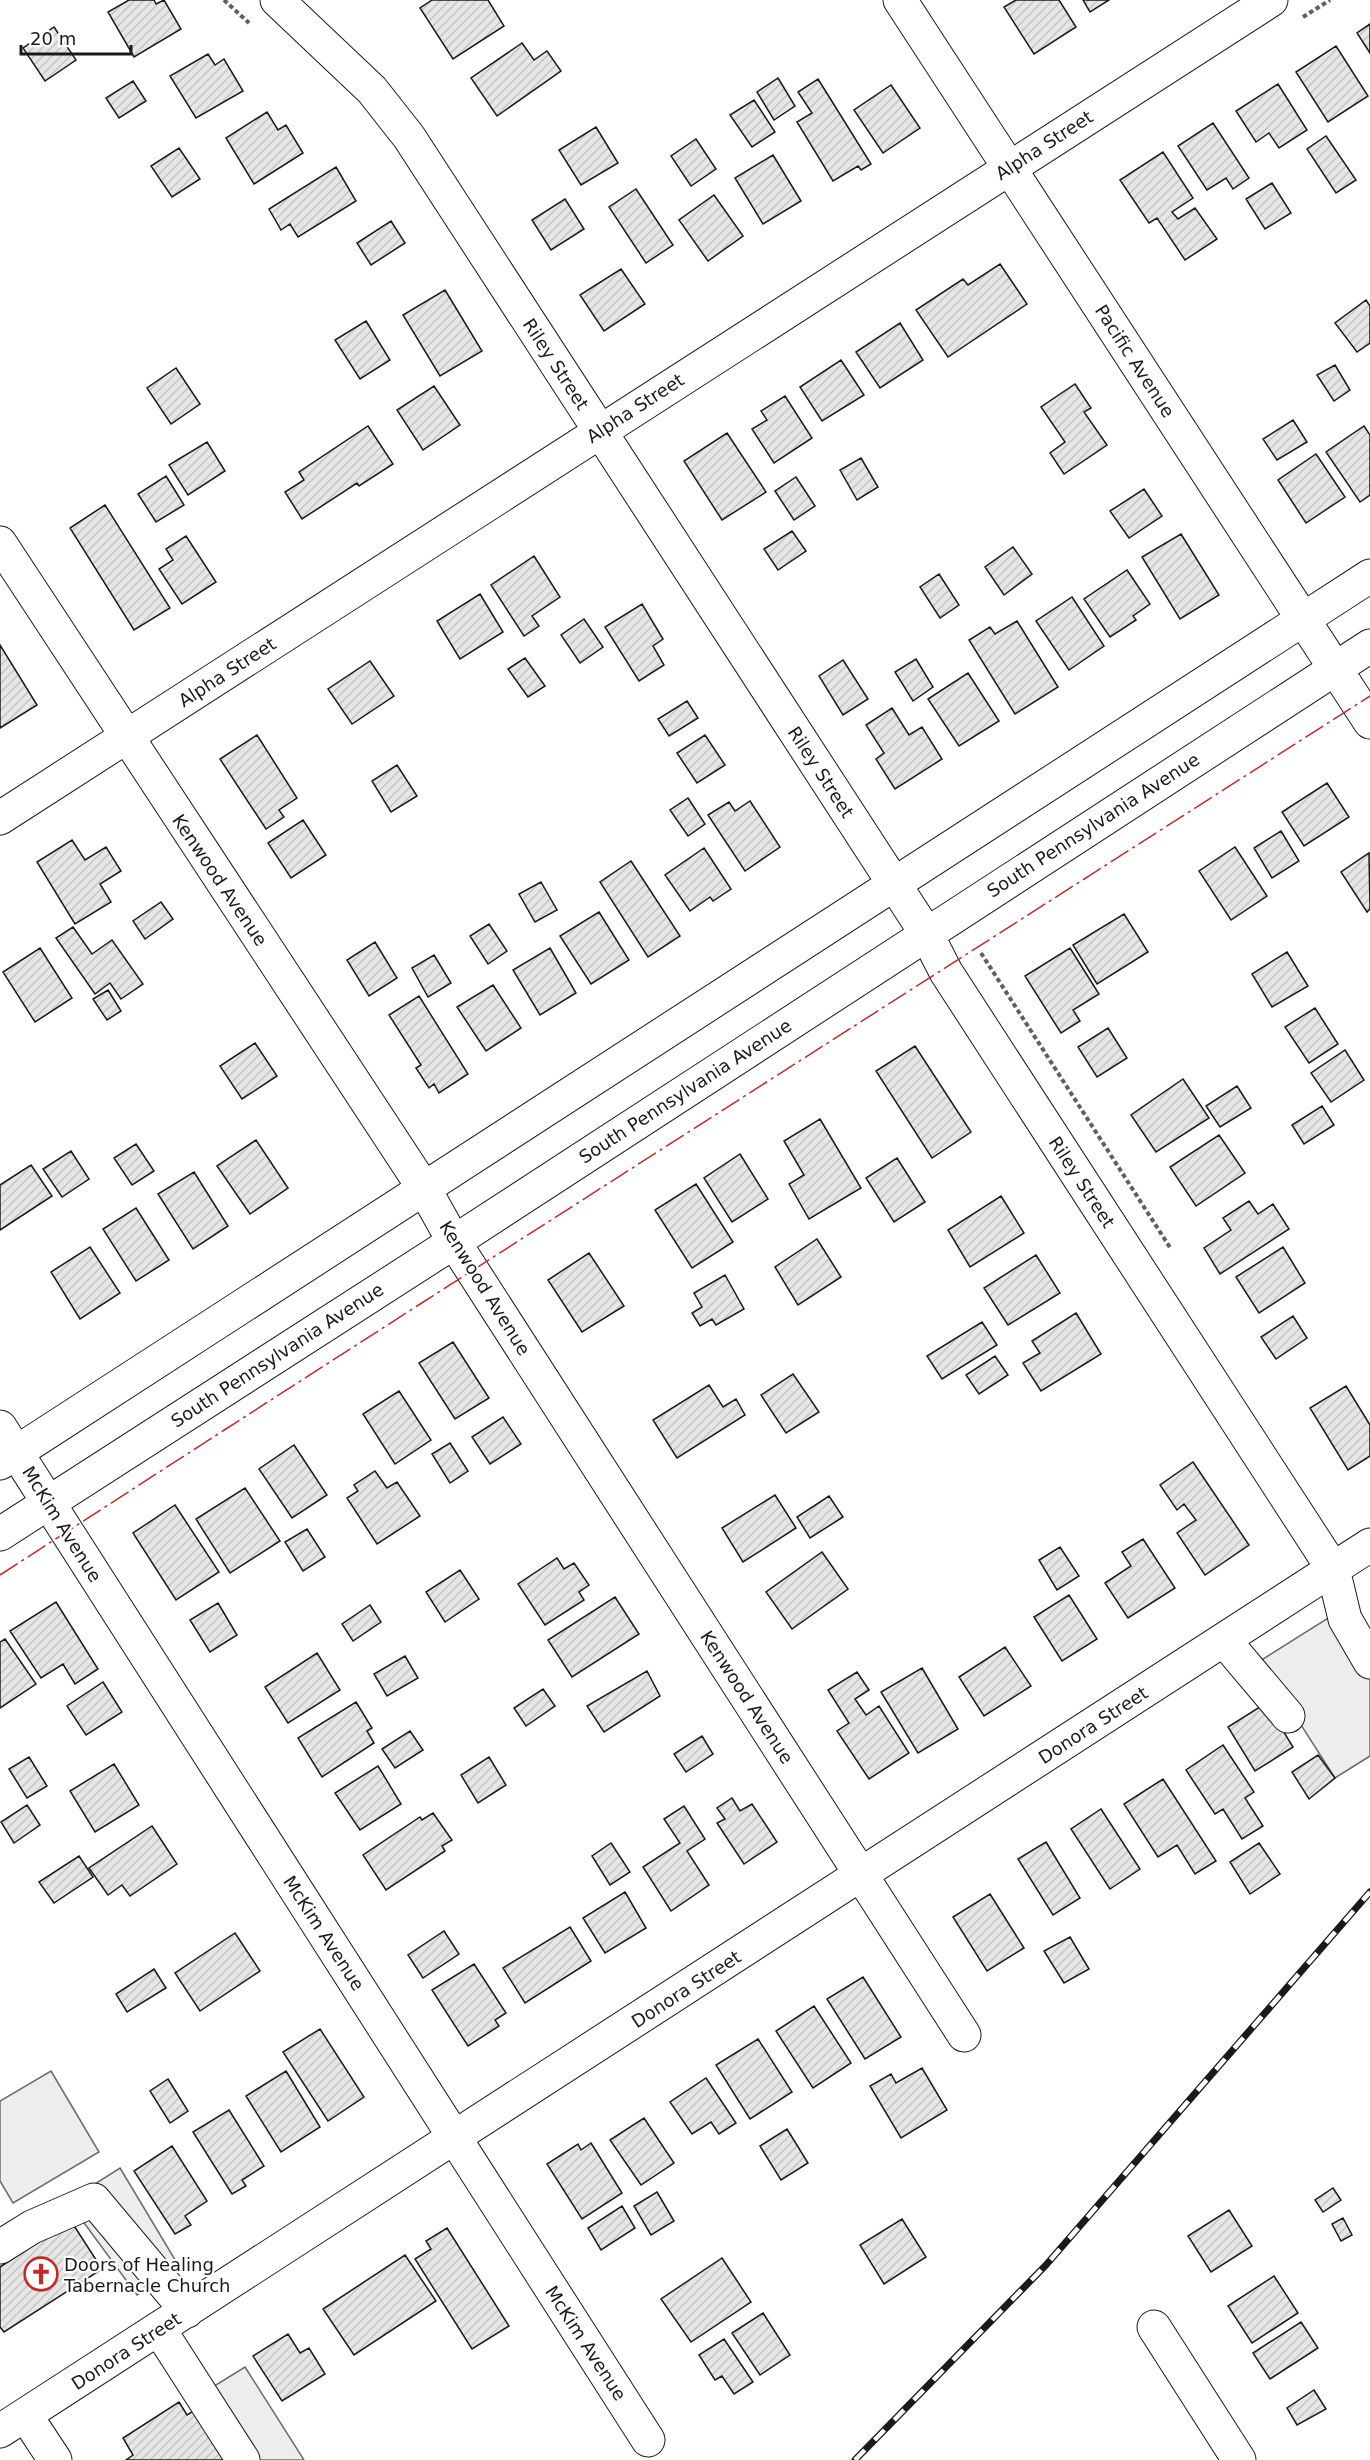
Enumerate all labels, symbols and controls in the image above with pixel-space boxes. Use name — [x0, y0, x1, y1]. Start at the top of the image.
scale bar — [21, 18, 130, 56]
text: 20 m — [30, 28, 76, 49]
street label: Alpha Street — [991, 106, 1097, 184]
street label: Pacific Avenue — [1091, 301, 1179, 421]
street label: Riley Street — [519, 314, 593, 414]
street label: Alpha Street — [582, 369, 688, 447]
street label: Alpha Street — [174, 633, 280, 711]
street label: Riley Street — [784, 722, 858, 822]
street label: South Pennsylvania Avenue — [983, 748, 1203, 902]
street label: Kenwood Avenue — [168, 810, 272, 950]
street label: South Pennsylvania Avenue — [575, 1014, 795, 1168]
street label: Riley Street — [1045, 1132, 1119, 1232]
street label: Kenwood Avenue — [435, 1217, 535, 1359]
street label: South Pennsylvania Avenue — [167, 1278, 387, 1432]
street label: McKim Avenue — [18, 1462, 106, 1586]
street label: Kenwood Avenue — [696, 1627, 798, 1767]
street label: Donora Street — [1034, 1682, 1152, 1768]
street label: McKim Avenue — [279, 1872, 369, 1994]
street label: Donora Street — [627, 1946, 745, 2032]
place label: Doors of Healing Tabernacle Church — [63, 2254, 230, 2296]
church icon: Doors of Healing Tabernacle Church — [23, 2256, 59, 2292]
street label: McKim Avenue — [541, 2282, 631, 2404]
street label: Donora Street — [67, 2308, 185, 2394]

